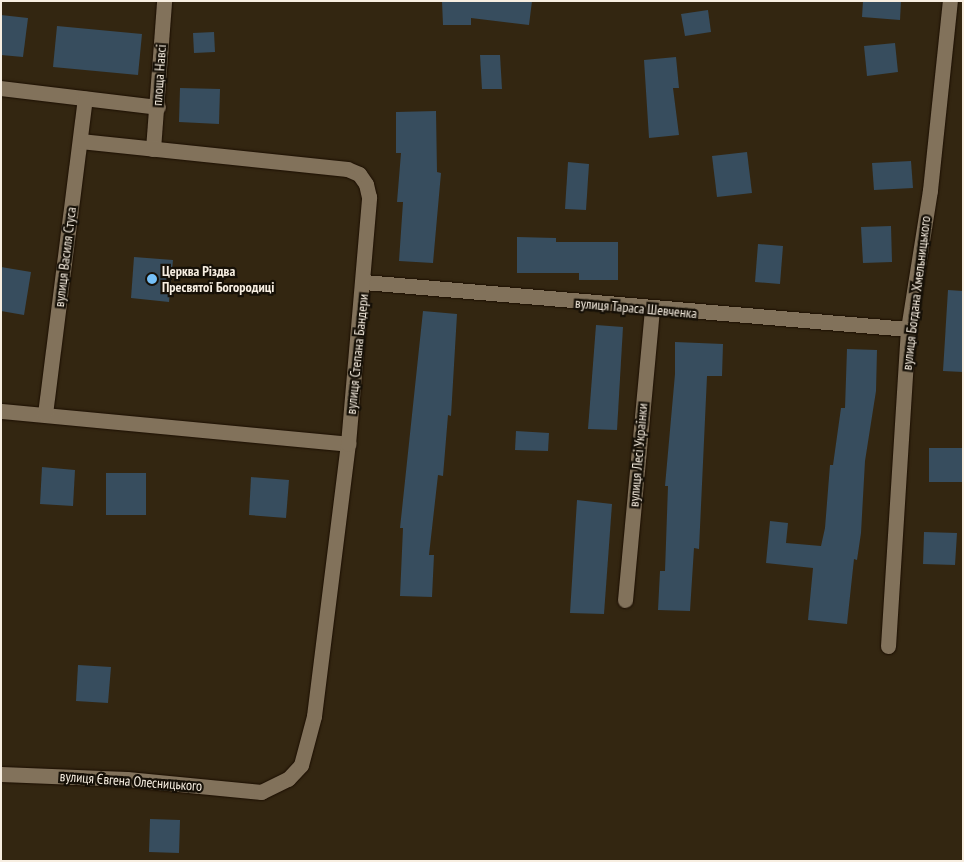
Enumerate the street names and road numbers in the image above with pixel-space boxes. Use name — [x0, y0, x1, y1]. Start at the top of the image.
street label: площа Навсі — [148, 44, 170, 106]
street label: вулиця Василя Стуса — [51, 206, 79, 308]
street label: вулиця Богдана Хмельницького — [898, 215, 934, 371]
street label: вулиця Степана Бандери — [342, 293, 372, 415]
street label: вулиця Тараса Шевченка — [574, 294, 698, 322]
street label: вулиця Лесі Українки — [625, 402, 651, 508]
street label: вулиця Євгена Олесницького — [59, 768, 203, 794]

